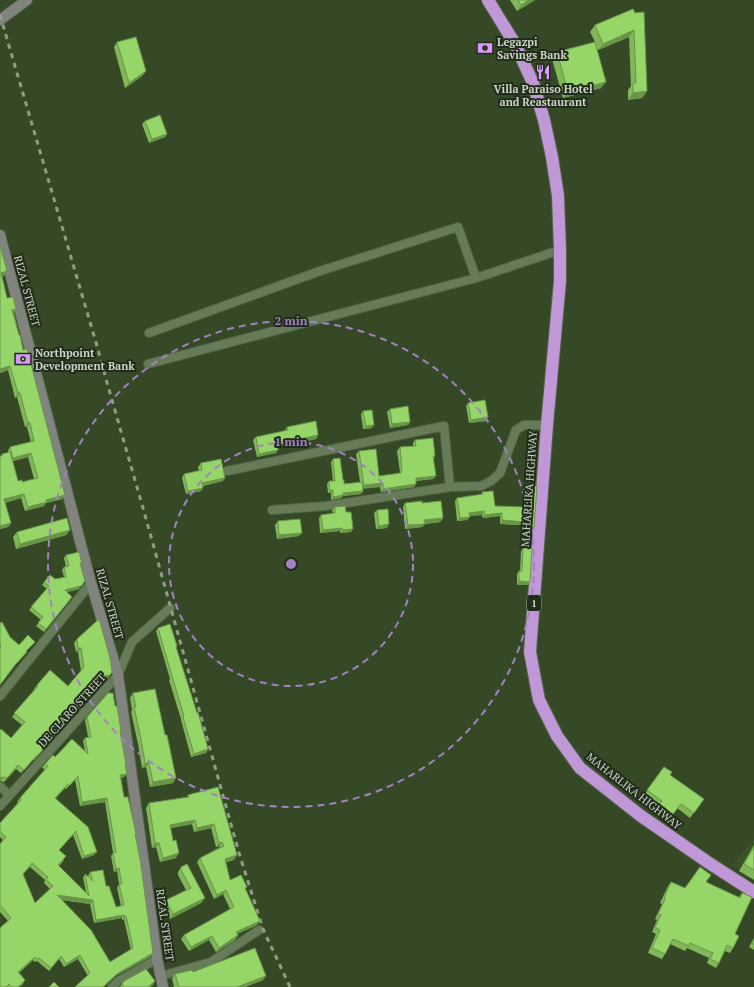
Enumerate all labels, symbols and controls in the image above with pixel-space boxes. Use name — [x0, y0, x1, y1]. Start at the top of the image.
place label: Legazpi Savings Bank — [497, 35, 567, 62]
bank icon: Legazpi Savings Bank — [476, 39, 494, 57]
restaurant icon: Villa Paraiso Hotel and Reastaurant — [534, 63, 552, 81]
place label: Villa Paraiso Hotel and Reastaurant — [493, 82, 593, 109]
street label: RIZAL STREET — [11, 254, 43, 328]
text: 2 min — [275, 313, 308, 328]
place label: Northpoint Development Bank — [35, 346, 135, 373]
bank icon: Northpoint Development Bank — [14, 350, 32, 368]
street label: MAHARLIKA HIGHWAY — [518, 429, 540, 548]
text: 1 min — [275, 434, 308, 449]
centre of rings — [284, 557, 298, 571]
street label: RIZAL STREET — [93, 567, 127, 641]
road number: 1 — [527, 595, 541, 611]
street label: DE CLARO STREET — [35, 670, 109, 750]
street label: MAHARLIKA HIGHWAY — [584, 750, 685, 833]
street label: RIZAL STREET — [153, 888, 177, 962]

